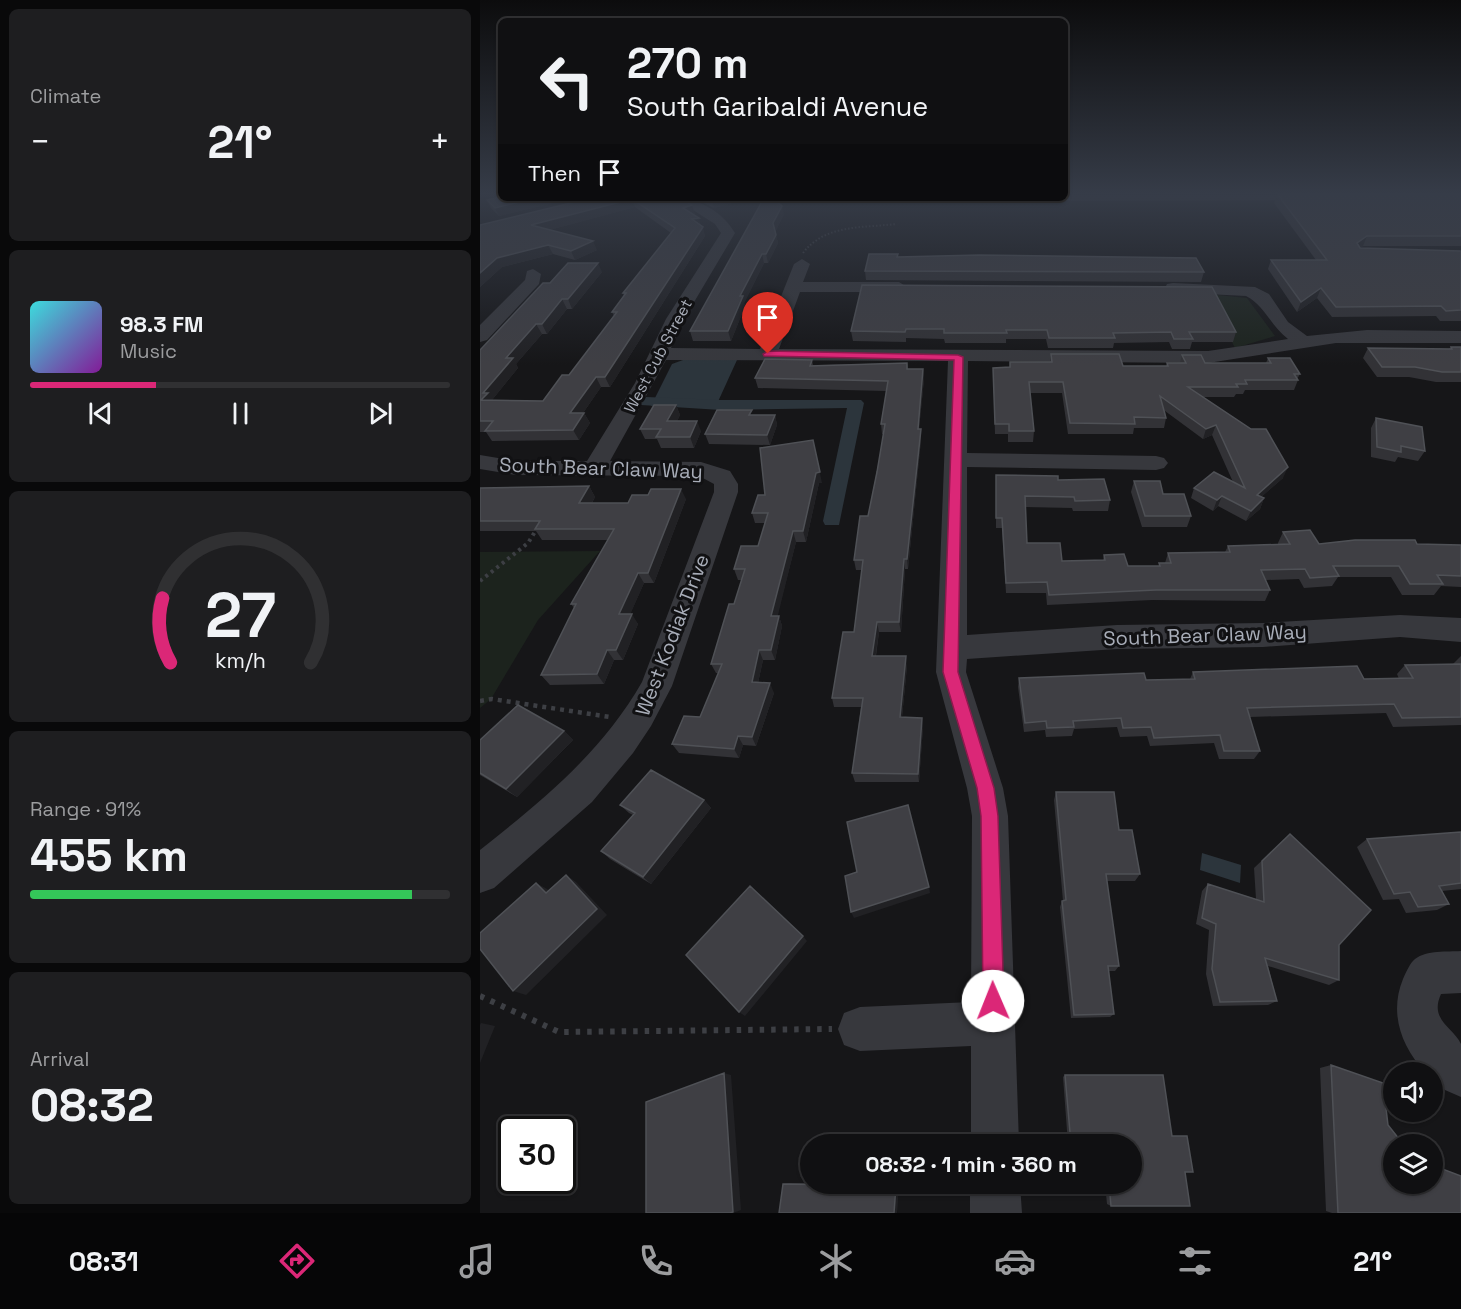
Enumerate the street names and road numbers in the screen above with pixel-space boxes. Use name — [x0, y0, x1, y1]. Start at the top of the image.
street label: West Cub Street — [619, 295, 697, 417]
street label: South Bear Claw Way — [499, 451, 703, 485]
street label: West Kodiak Drive — [629, 551, 715, 719]
street label: South Bear Claw Way — [1103, 618, 1307, 652]

